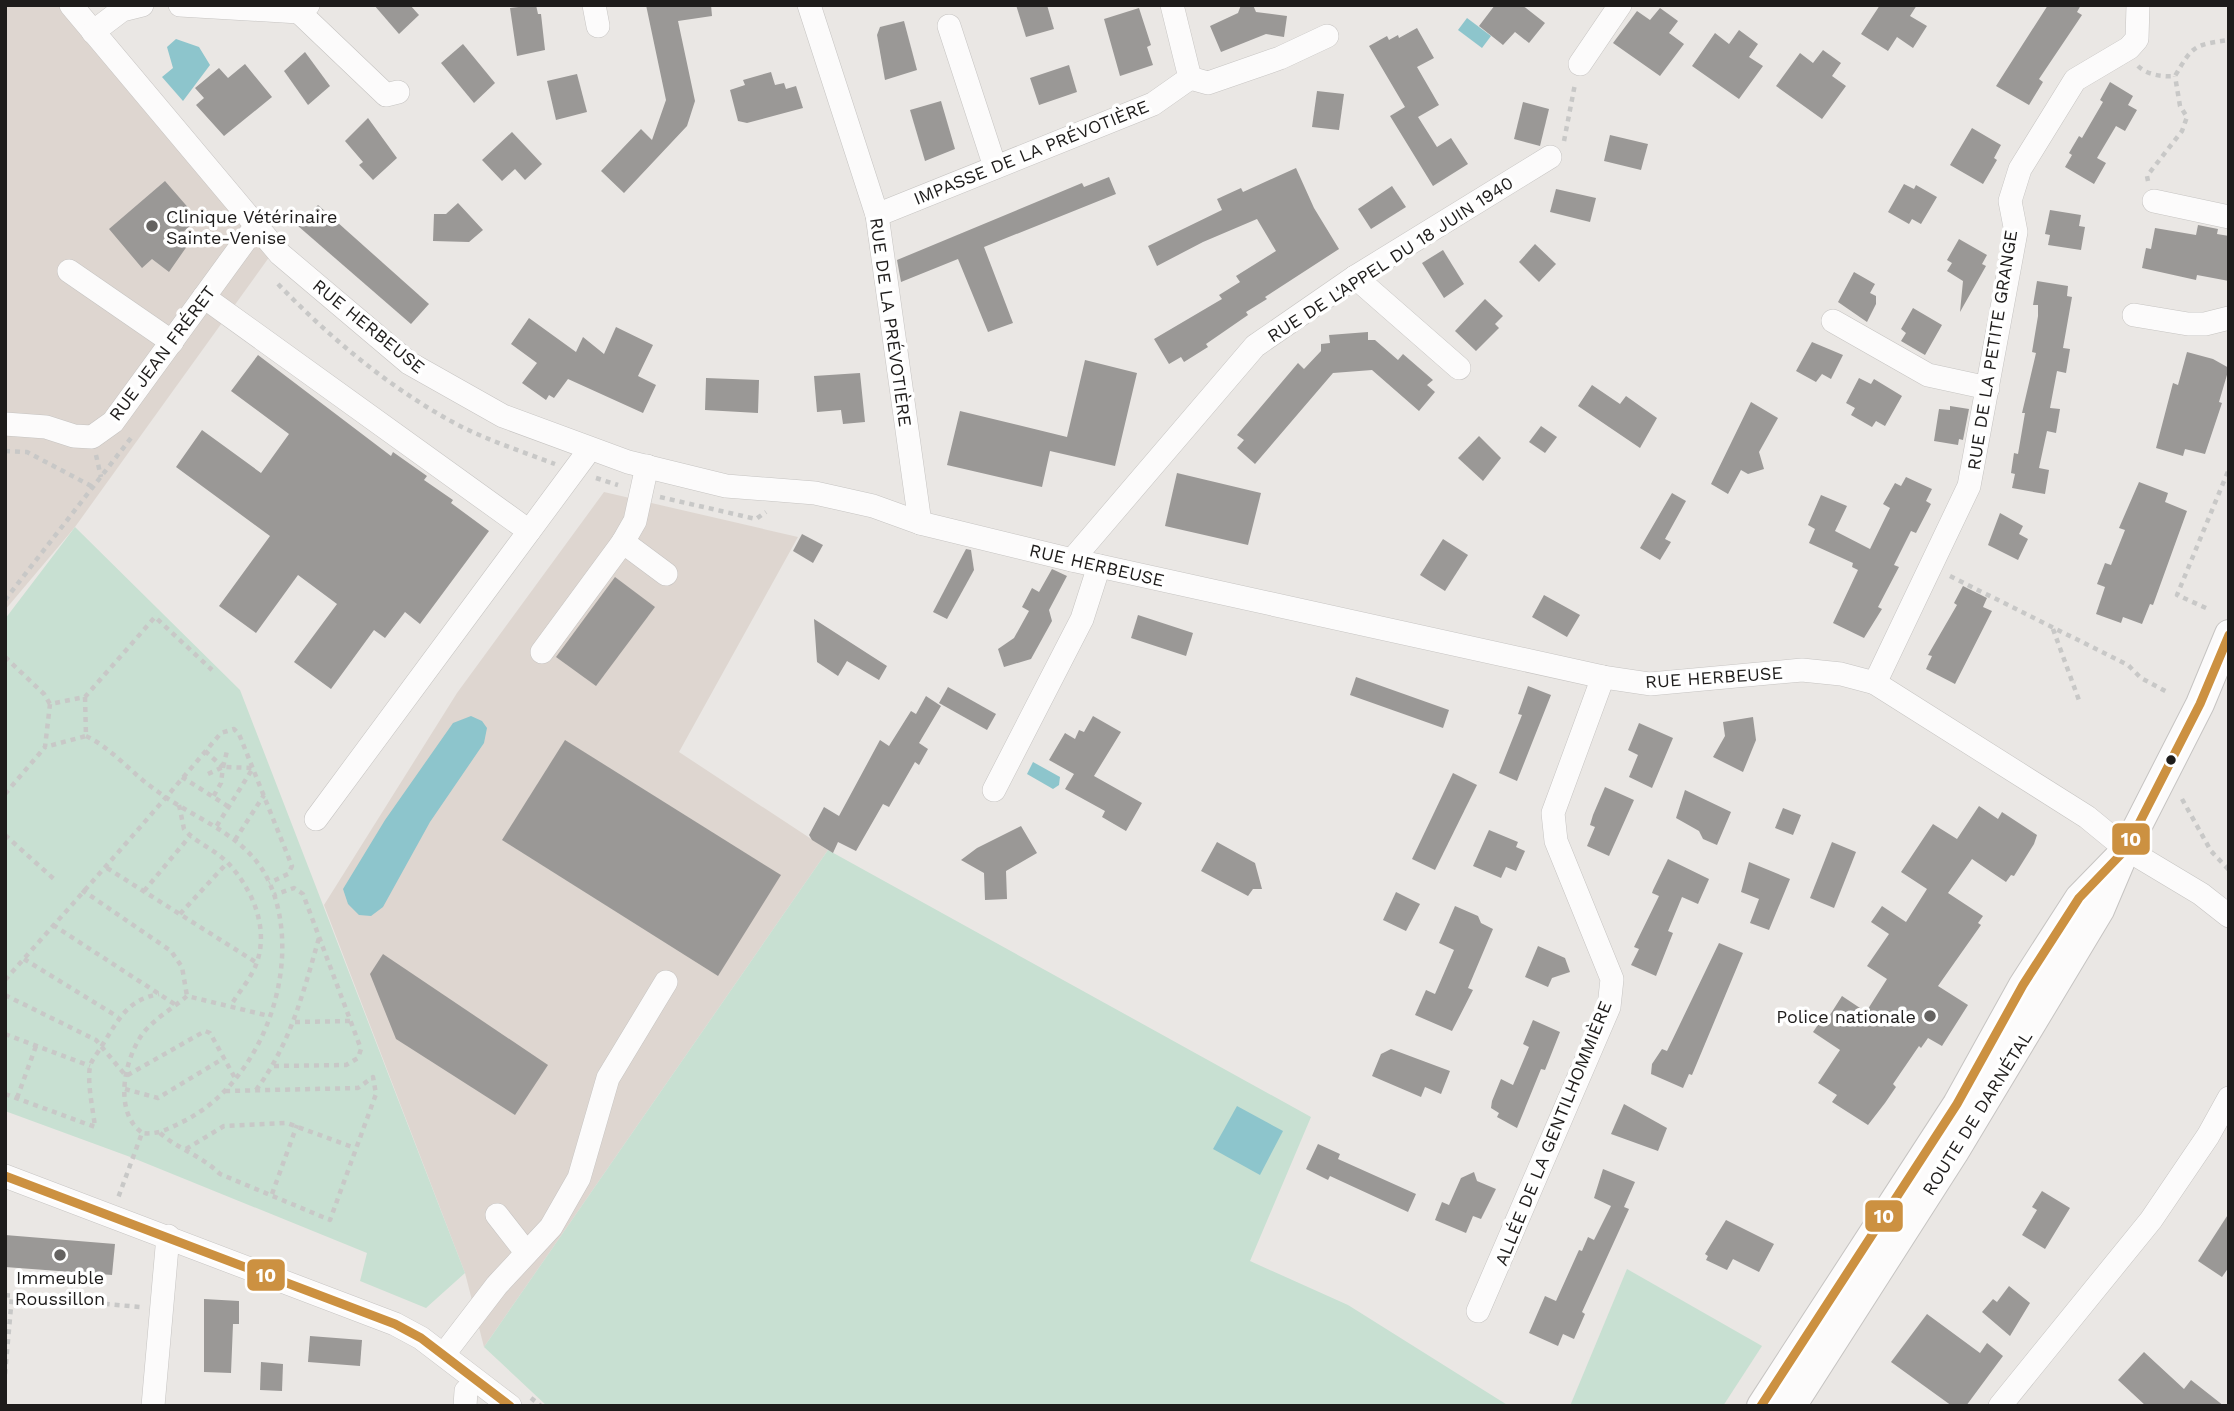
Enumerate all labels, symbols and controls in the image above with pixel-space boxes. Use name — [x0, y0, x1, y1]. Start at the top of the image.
street label: IMPASSE DE LA PRÉVOTIÈRE — [910, 95, 1152, 209]
street label: RUE DE L'APPEL DU 18 JUIN 1940 — [1263, 172, 1517, 346]
place label: Clinique Vétérinaire Sainte-Venise — [166, 206, 337, 248]
street label: RUE DE LA PRÉVOTIÈRE — [866, 216, 916, 428]
marker: Clinique Vétérinaire Sainte-Venise — [144, 218, 160, 234]
street label: RUE DE LA PETITE GRANGE — [1963, 228, 2021, 472]
street label: RUE HERBEUSE — [309, 274, 429, 378]
street label: RUE JEAN FRÉRET — [104, 281, 220, 425]
street label: RUE HERBEUSE — [1027, 539, 1167, 591]
street label: RUE HERBEUSE — [1644, 662, 1784, 692]
unlabelled marker — [2164, 753, 2178, 767]
line badge: 10 — [2111, 822, 2151, 856]
text: 10 — [2121, 828, 2141, 851]
street label: ALLÉE DE LA GENTILHOMMIÈRE — [1490, 998, 1616, 1268]
place label: Police nationale — [1776, 1006, 1916, 1027]
marker: Police nationale — [1922, 1008, 1938, 1024]
street label: ROUTE DE DARNÉTAL — [1918, 1027, 2036, 1199]
line badge: 10 — [1864, 1199, 1904, 1233]
text: 10 — [1874, 1205, 1894, 1228]
marker: Immeuble Roussillon — [52, 1247, 68, 1263]
line badge: 10 — [246, 1258, 286, 1292]
text: 10 — [256, 1264, 276, 1287]
place label: Immeuble Roussillon — [15, 1267, 105, 1309]

